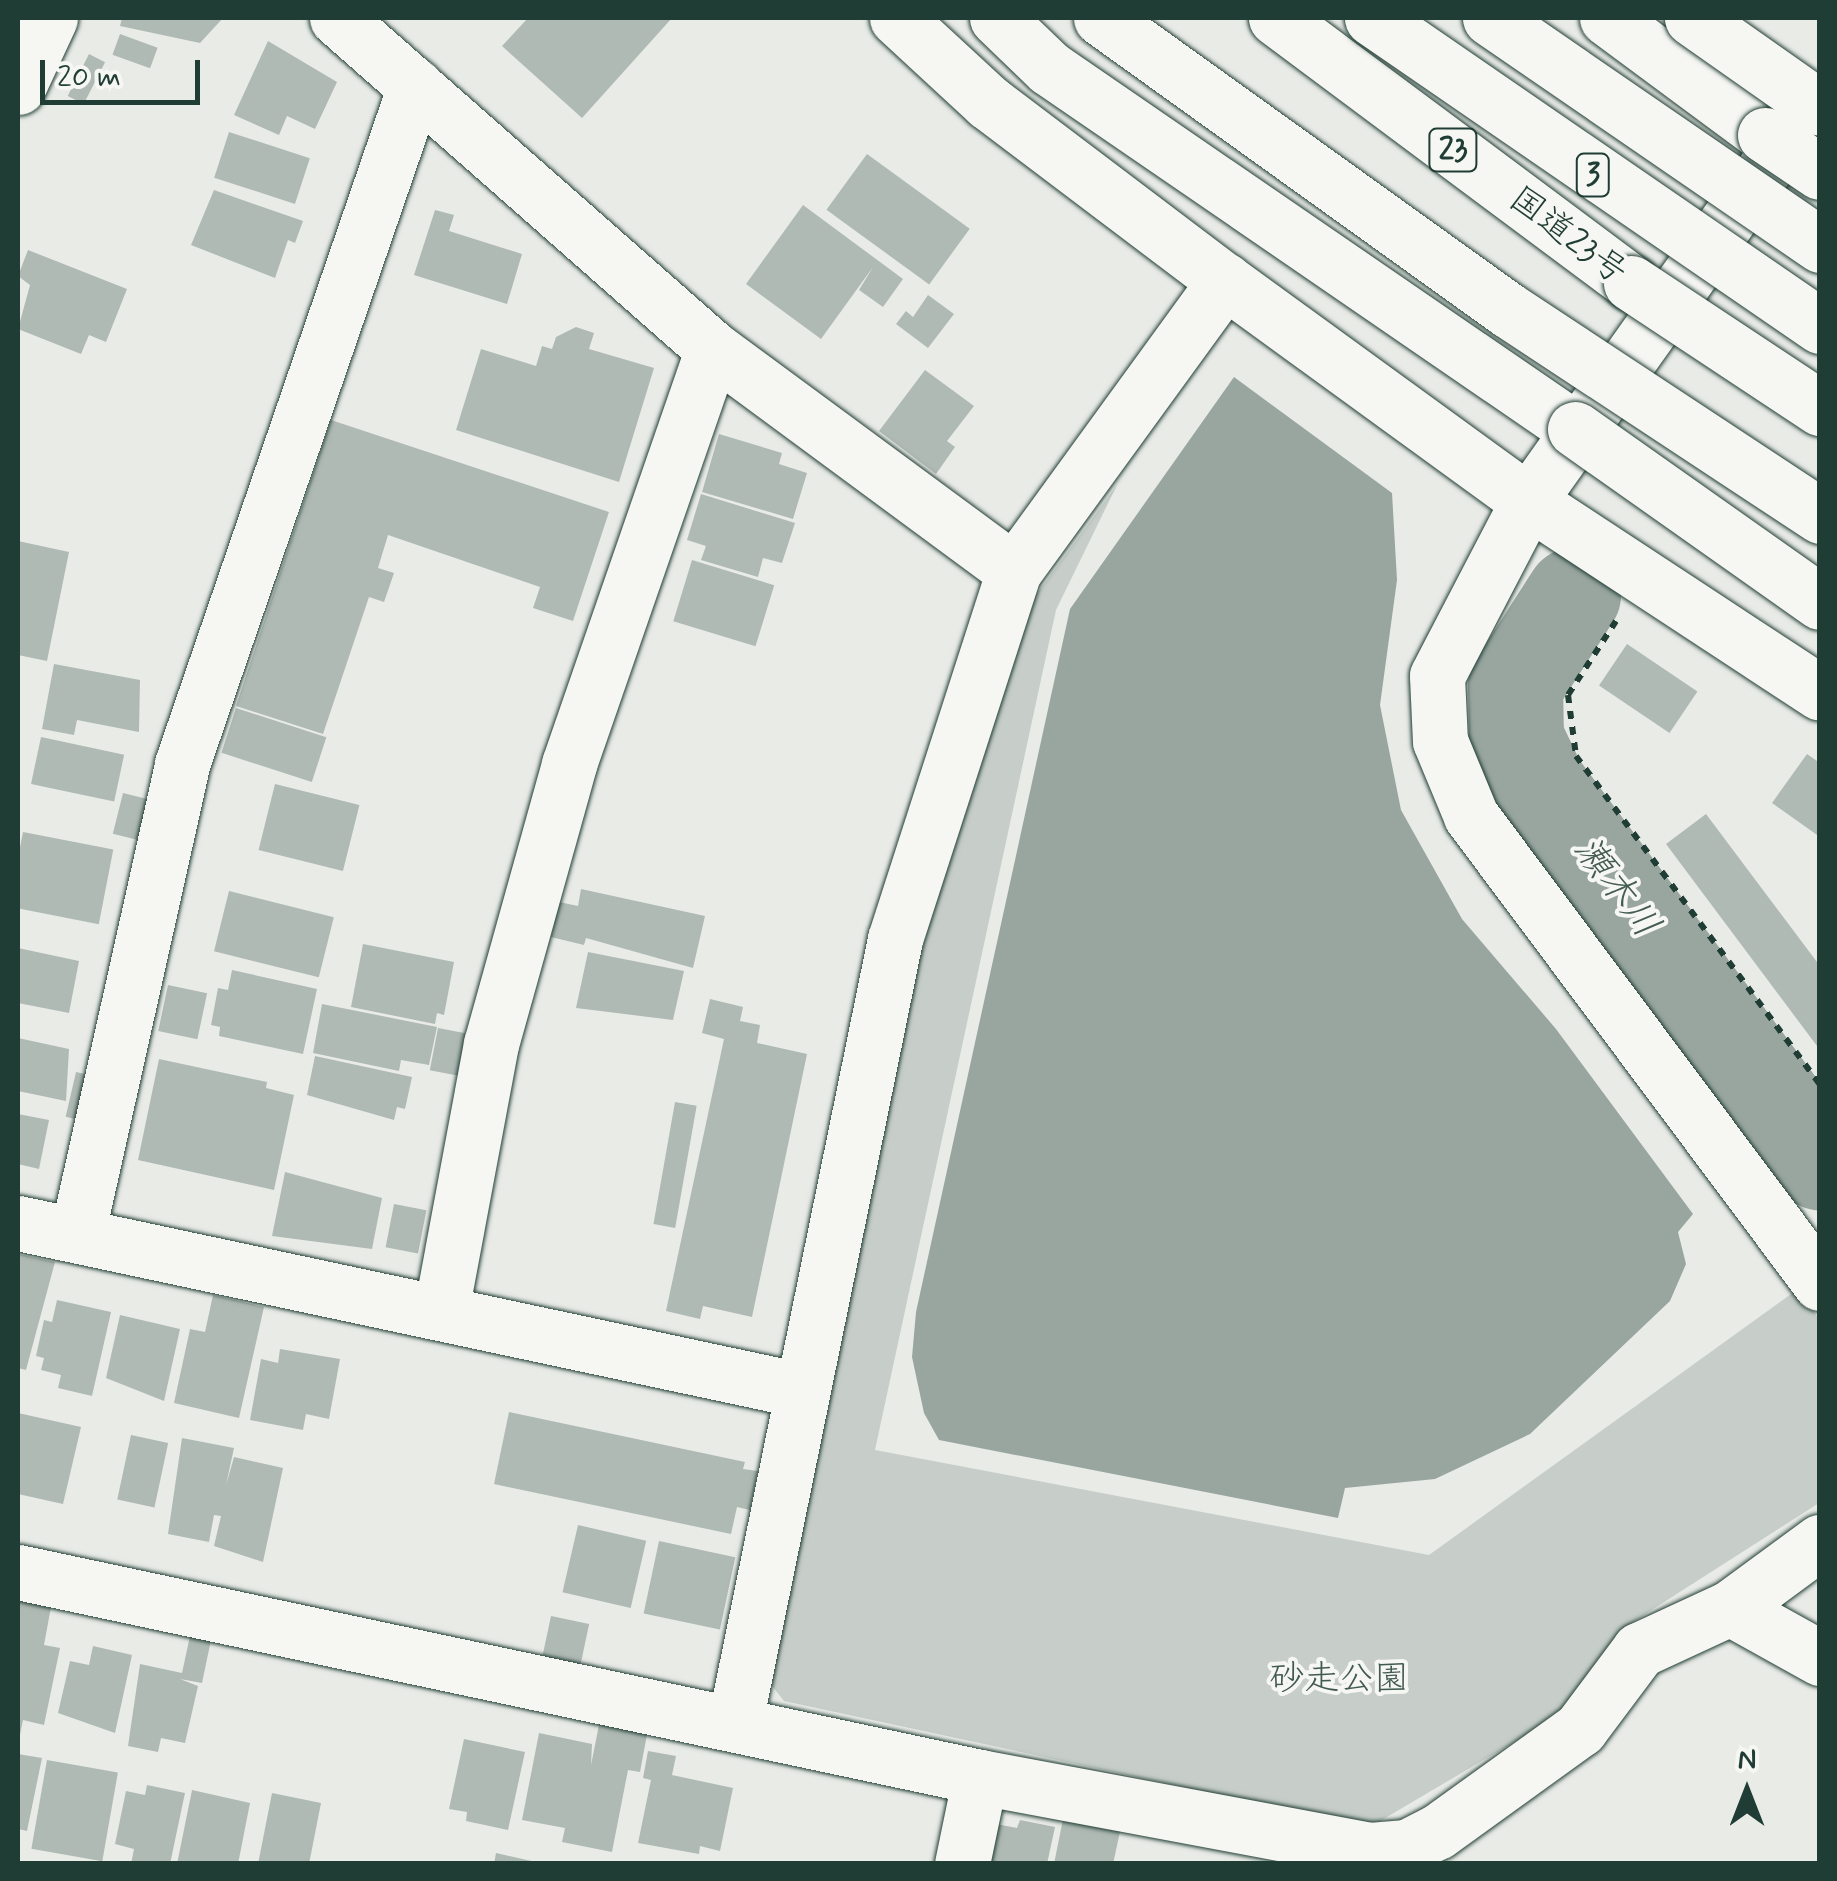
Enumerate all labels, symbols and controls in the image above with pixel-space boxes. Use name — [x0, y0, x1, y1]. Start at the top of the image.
scale bar — [45, 40, 205, 102]
text: 20 m — [57, 58, 121, 97]
road number: 23 — [1428, 123, 1478, 177]
road number: 3 — [1576, 148, 1610, 202]
street label: 国道23号 — [1501, 178, 1635, 294]
water label: 瀬木川 — [1563, 829, 1669, 947]
park label: 砂走公園 — [1269, 1658, 1409, 1700]
north arrow — [1697, 1741, 1797, 1841]
text: N — [1738, 1742, 1756, 1779]

